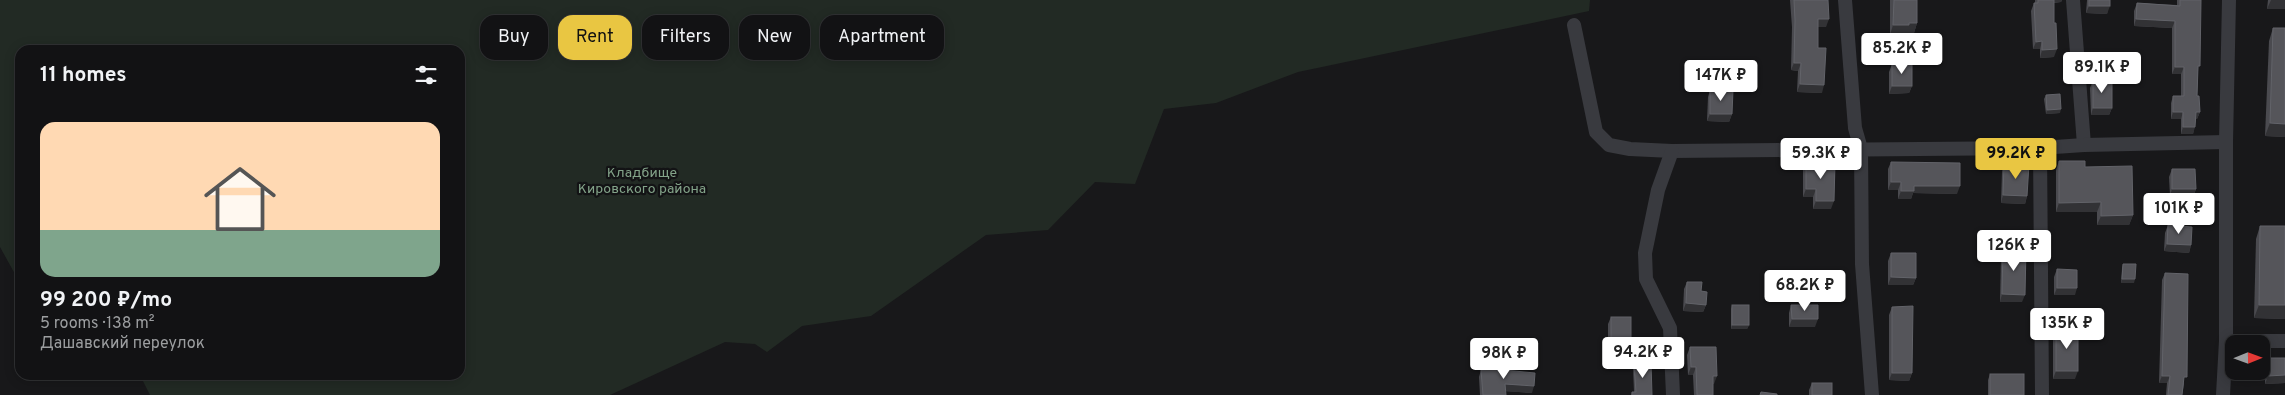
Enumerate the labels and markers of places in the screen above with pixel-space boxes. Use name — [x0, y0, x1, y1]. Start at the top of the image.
pin: 85.2K ₽ — [1856, 32, 1948, 75]
pin: 89.1K ₽ — [2056, 52, 2148, 94]
pin: 147K ₽ — [1680, 59, 1762, 102]
pin: 59.3K ₽ — [1775, 138, 1867, 180]
pin: 99.2K ₽ — [1970, 138, 2062, 180]
pin: 101K ₽ — [2138, 192, 2220, 235]
pin: 126K ₽ — [1973, 230, 2055, 272]
pin: 68.2K ₽ — [1759, 270, 1851, 312]
pin: 135K ₽ — [2026, 308, 2108, 350]
pin: 94.2K ₽ — [1597, 336, 1689, 379]
pin: 98K ₽ — [1469, 338, 1539, 380]

